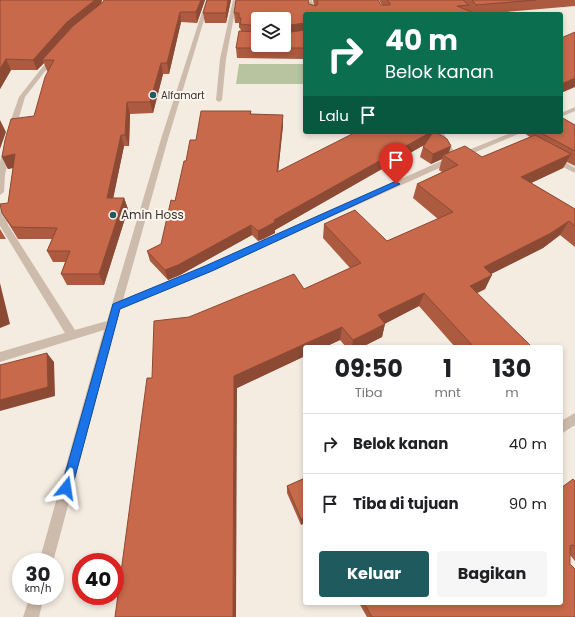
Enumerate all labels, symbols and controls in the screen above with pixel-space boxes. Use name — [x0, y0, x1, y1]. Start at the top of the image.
map controls — [251, 12, 291, 52]
button: layers — [251, 12, 291, 52]
text: 40 m — [385, 21, 458, 60]
icon: right — [319, 28, 371, 80]
text: Belok kanan — [385, 59, 494, 84]
place label: Alfamart — [161, 88, 205, 103]
marker: Alfamart — [148, 90, 158, 100]
icon: arrive — [357, 104, 379, 126]
text: Lalu — [319, 105, 349, 126]
pin — [379, 143, 413, 184]
icon: arrive — [385, 149, 407, 171]
place label: Amin Hoss — [121, 206, 184, 223]
marker: Amin Hoss — [108, 210, 118, 220]
text: 09:50 — [334, 352, 403, 385]
text: 1 — [443, 352, 452, 385]
text: 130 — [492, 352, 532, 385]
text: Tiba — [355, 383, 383, 402]
text: mnt — [434, 383, 461, 402]
text: m — [505, 383, 519, 402]
icon: right — [319, 433, 341, 455]
text: Belok kanan — [353, 433, 448, 454]
text: 40 m — [509, 433, 547, 454]
position arrow — [45, 467, 87, 509]
icon: arrive — [319, 493, 341, 515]
text: Tiba di tujuan — [353, 493, 459, 514]
text: 90 m — [509, 493, 547, 514]
button: Keluar — [319, 551, 429, 597]
button: Bagikan — [437, 551, 547, 597]
speed limit sign: 40 — [72, 553, 124, 605]
text: 30 — [25, 560, 51, 588]
text: km/h — [25, 581, 51, 596]

